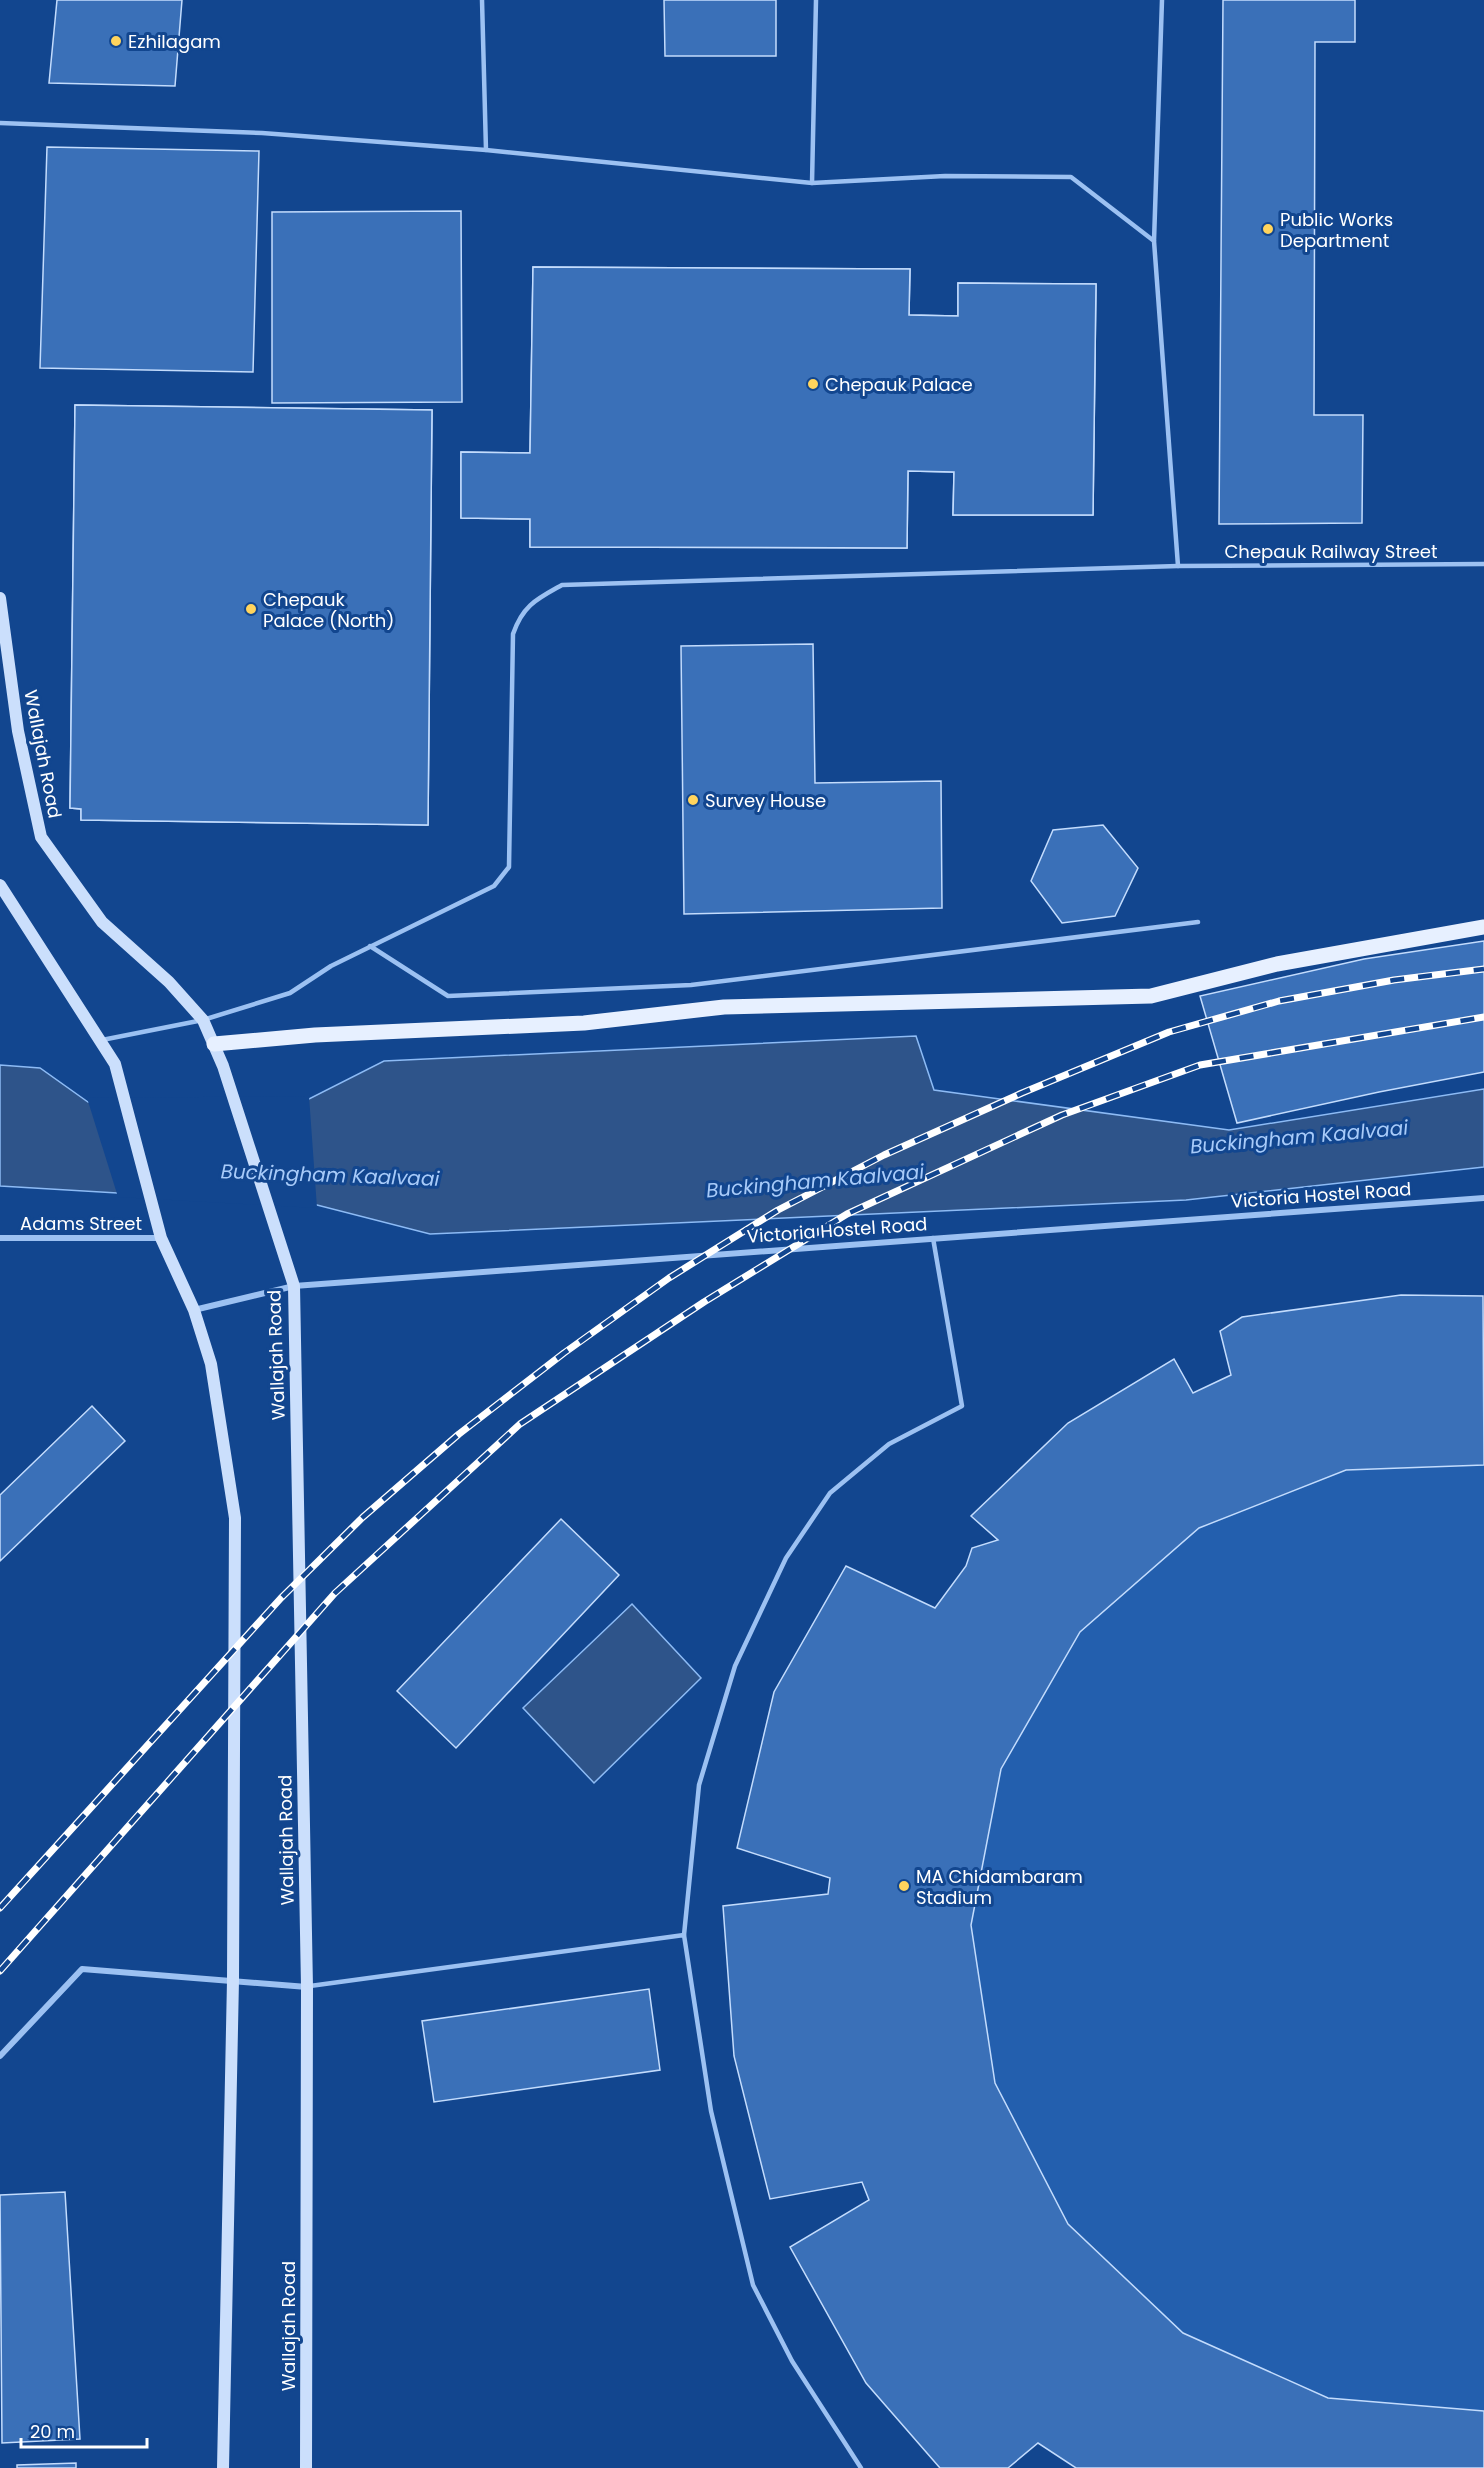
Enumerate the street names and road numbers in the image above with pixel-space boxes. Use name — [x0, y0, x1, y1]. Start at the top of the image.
street label: Chepauk Railway Street — [1224, 539, 1438, 564]
street label: Wallajah Road — [18, 688, 68, 820]
street label: Victoria Hostel Road — [1230, 1176, 1412, 1214]
street label: Adams Street — [20, 1211, 142, 1236]
street label: Victoria Hostel Road — [746, 1211, 928, 1249]
street label: Wallajah Road — [261, 1289, 291, 1421]
street label: Wallajah Road — [272, 1775, 300, 1905]
street label: Wallajah Road — [276, 2261, 301, 2391]

